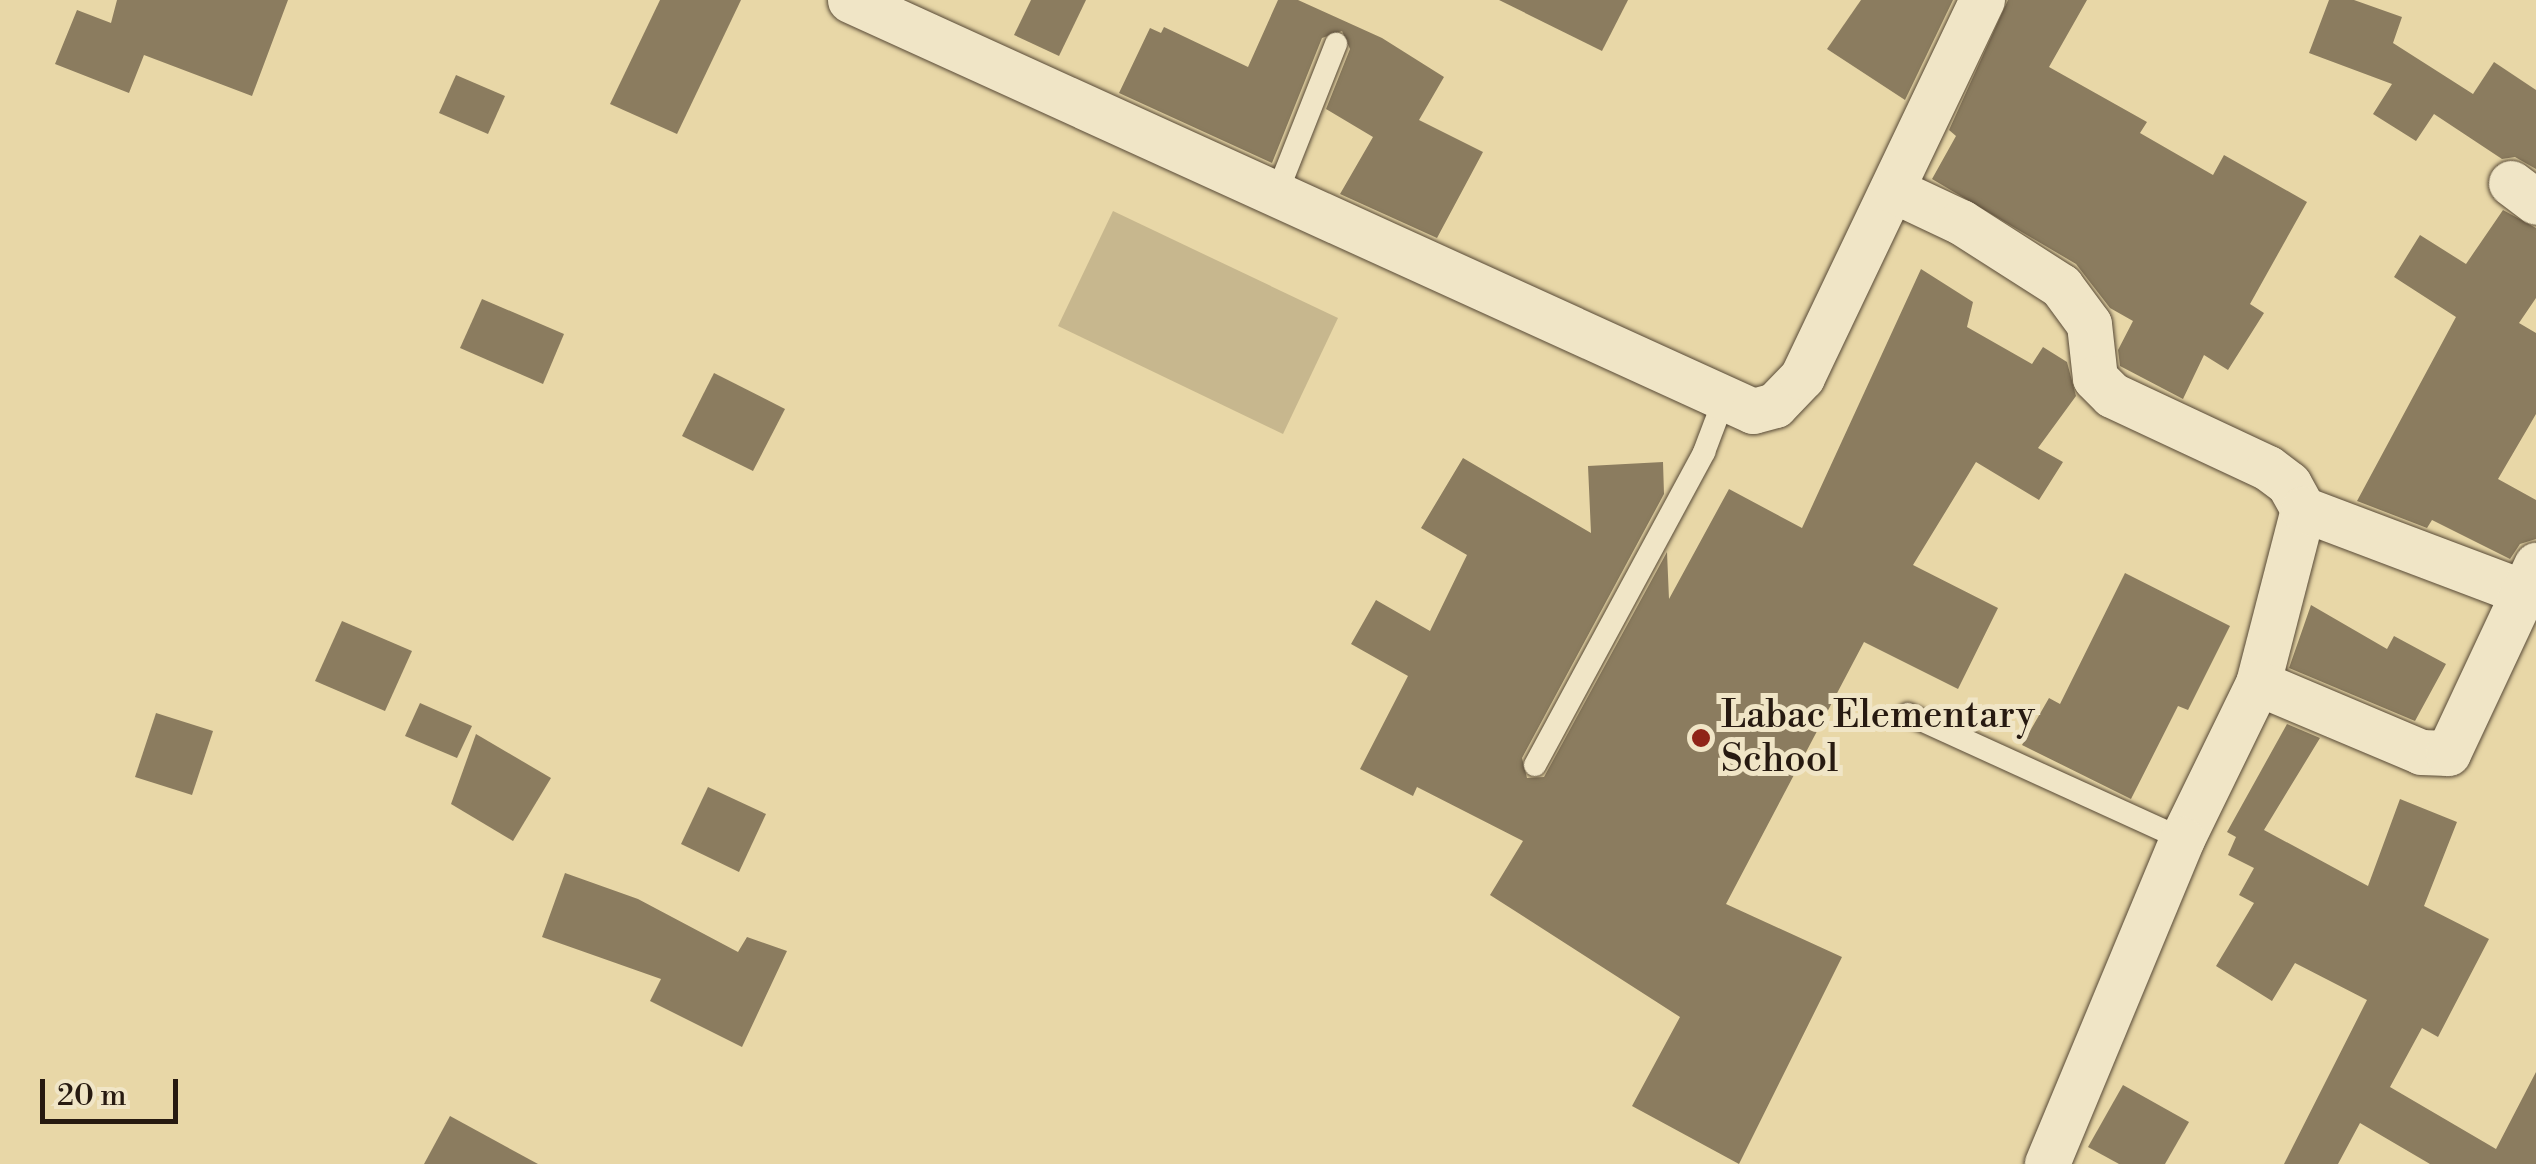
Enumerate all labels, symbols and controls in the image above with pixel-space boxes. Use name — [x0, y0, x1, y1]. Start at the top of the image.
place label: Labac Elementary School — [1721, 693, 2035, 782]
marker: Labac Elementary School — [1690, 727, 1712, 749]
scale bar — [45, 1059, 182, 1121]
text: 20 m — [57, 1077, 126, 1115]

